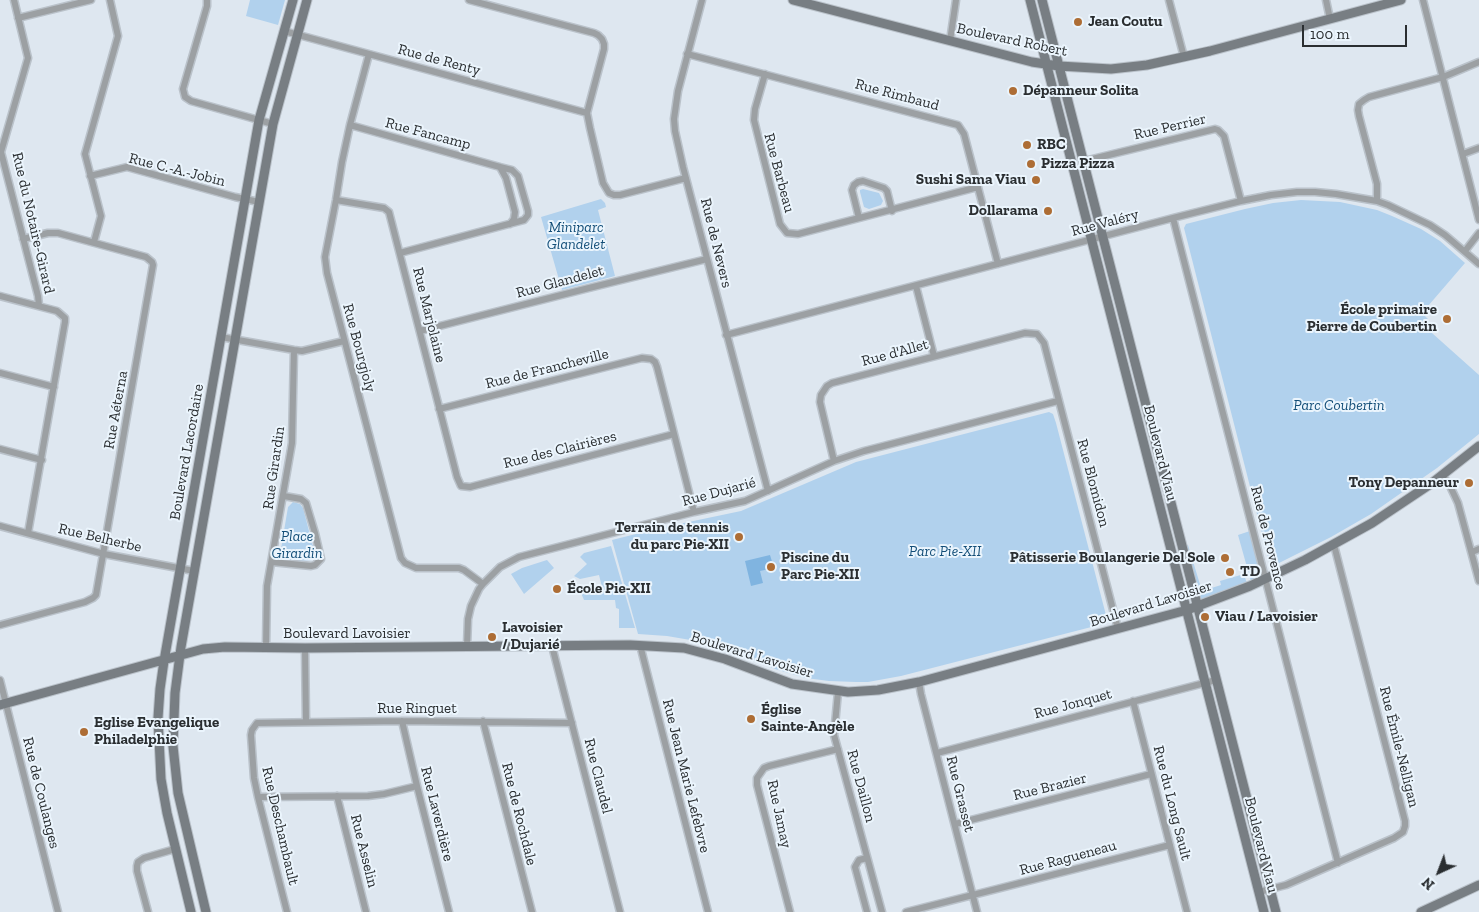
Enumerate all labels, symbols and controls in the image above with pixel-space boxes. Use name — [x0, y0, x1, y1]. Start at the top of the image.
place label: Jean Coutu — [1088, 13, 1162, 31]
scale bar — [1304, 15, 1409, 47]
marker: Jean Coutu — [1072, 16, 1084, 28]
street label: Boulevard Robert — [955, 20, 1069, 60]
text: 100 m — [1310, 25, 1349, 43]
street label: Rue de Renty — [396, 40, 482, 80]
street label: Rue Rimbaud — [853, 75, 941, 115]
place label: Dépanneur Solita — [1023, 82, 1139, 100]
marker: Dépanneur Solita — [1007, 85, 1019, 97]
street label: Rue Perrier — [1132, 110, 1208, 144]
street label: Rue Fancamp — [383, 114, 473, 154]
street label: Rue Barbeau — [760, 131, 798, 215]
place label: RBC — [1037, 136, 1066, 154]
marker: RBC — [1021, 139, 1033, 151]
street label: Rue C.-A.-Jobin — [127, 149, 227, 191]
street label: Rue du Notaire-Girard — [8, 150, 58, 296]
place label: Pizza Pizza — [1041, 155, 1115, 173]
marker: Pizza Pizza — [1025, 158, 1037, 170]
place label: Sushi Sama Viau — [916, 171, 1026, 189]
marker: Sushi Sama Viau — [1030, 174, 1042, 186]
street label: Rue de Nevers — [696, 196, 736, 290]
place label: Dollarama — [969, 202, 1038, 220]
marker: Dollarama — [1042, 205, 1054, 217]
street label: Rue Valéry — [1069, 205, 1141, 241]
park label: Miniparc Glandelet — [547, 219, 605, 254]
street label: Rue Glandelet — [514, 262, 606, 302]
street label: Rue Marjolaine — [408, 266, 450, 364]
place label: École primaire Pierre de Coubertin — [1307, 301, 1437, 336]
street label: Rue Bourgjoly — [339, 302, 379, 394]
marker: École primaire Pierre de Coubertin — [1441, 313, 1453, 325]
street label: Rue d'Allet — [860, 335, 930, 371]
street label: Rue de Francheville — [484, 345, 610, 393]
street label: Rue Aéterna — [100, 369, 132, 451]
street label: Boulevard Lacordaire — [166, 382, 208, 522]
park label: Parc Coubertin — [1293, 397, 1385, 415]
street label: Boulevard Viau — [1139, 403, 1181, 503]
street label: Rue Girardin — [259, 425, 289, 511]
street label: Rue des Clairières — [502, 427, 618, 473]
street label: Rue Blomidon — [1073, 437, 1113, 529]
street label: Rue Dujarié — [680, 474, 758, 510]
place label: Tony Depanneur — [1348, 474, 1459, 492]
marker: Tony Depanneur — [1463, 477, 1475, 489]
street label: Rue de Provence — [1246, 484, 1290, 592]
place label: Terrain de tennis du parc Pie-XII — [615, 519, 729, 554]
street label: Rue Belherbe — [57, 520, 143, 556]
park label: Place Girardin — [271, 528, 323, 563]
marker: Terrain de tennis du parc Pie-XII — [733, 531, 745, 543]
park label: Parc Pie-XII — [909, 543, 981, 561]
place label: Piscine du Parc Pie-XII — [781, 549, 860, 584]
place label: Pâtisserie Boulangerie Del Sole — [1010, 549, 1215, 567]
marker: Pâtisserie Boulangerie Del Sole — [1219, 552, 1231, 564]
marker: Piscine du Parc Pie-XII — [765, 561, 777, 573]
place label: TD — [1240, 563, 1260, 581]
marker: TD — [1224, 566, 1236, 578]
street label: Boulevard Lavoisier — [1088, 577, 1214, 631]
place label: École Pie-XII — [567, 580, 651, 598]
marker: École Pie-XII — [551, 583, 563, 595]
place label: Viau / Lavoisier — [1215, 608, 1318, 626]
marker: Viau / Lavoisier — [1199, 611, 1211, 623]
place label: Lavoisier / Dujarié — [502, 619, 563, 654]
street label: Boulevard Lavoisier — [283, 625, 411, 643]
street label: Boulevard Lavoisier — [689, 628, 815, 682]
marker: Lavoisier / Dujarié — [486, 631, 498, 643]
street label: Rue Jonquet — [1032, 685, 1114, 723]
street label: Rue Émile-Nelligan — [1375, 685, 1423, 809]
street label: Rue Jean Marie Lefebvre — [658, 697, 714, 855]
street label: Rue Ringuet — [377, 700, 457, 718]
place label: Église Sainte-Angèle — [761, 701, 854, 736]
marker: Église Sainte-Angèle — [745, 713, 757, 725]
place label: Eglise Evangelique Philadelphie — [94, 714, 219, 749]
marker: Eglise Evangelique Philadelphie — [78, 726, 90, 738]
street label: Rue de Coulanges — [18, 735, 64, 851]
street label: Rue Claudel — [580, 737, 616, 815]
street label: Rue du Long Sault — [1149, 744, 1195, 862]
street label: Rue Daillon — [843, 748, 879, 824]
street label: Rue Grasset — [942, 754, 978, 834]
street label: Rue de Rochdale — [498, 761, 540, 867]
street label: Rue Deschambault — [258, 765, 302, 887]
street label: Rue Laverdière — [417, 765, 457, 863]
street label: Rue Brazier — [1011, 769, 1089, 805]
street label: Rue Jamay — [763, 778, 795, 850]
street label: Boulevard Viau — [1240, 795, 1282, 895]
street label: Rue Asselin — [346, 813, 382, 889]
street label: Rue Ragueneau — [1018, 836, 1118, 880]
north arrow — [1414, 847, 1464, 897]
text: N — [1419, 873, 1438, 893]

